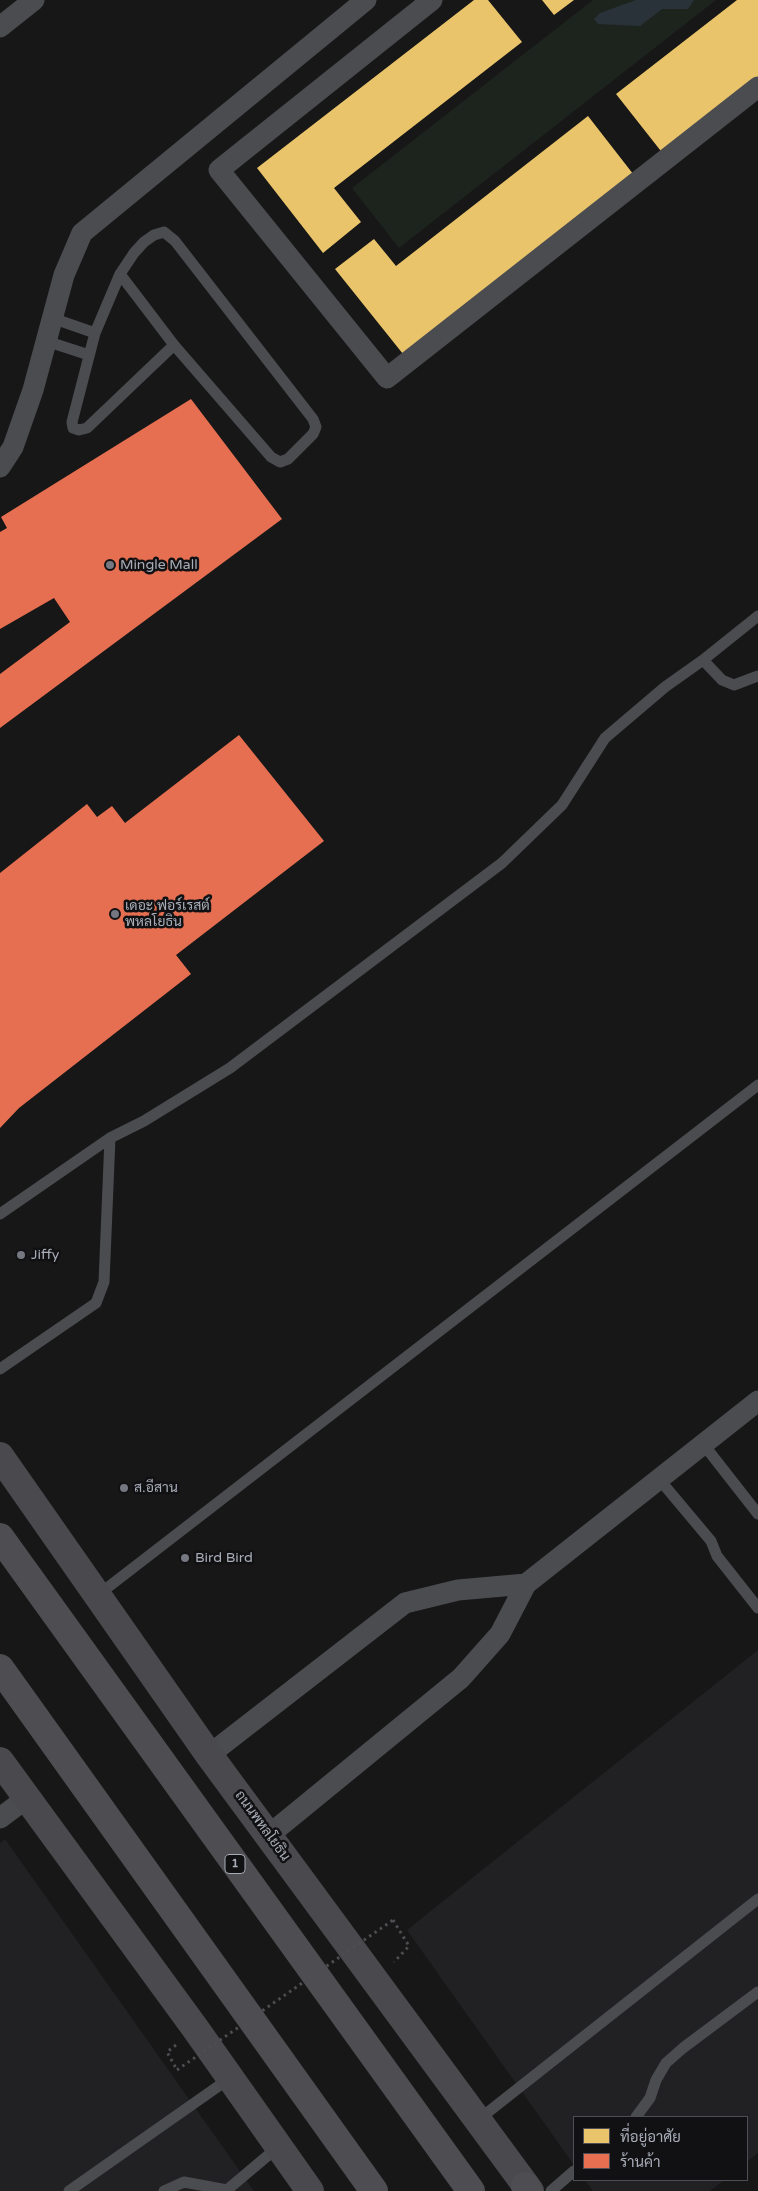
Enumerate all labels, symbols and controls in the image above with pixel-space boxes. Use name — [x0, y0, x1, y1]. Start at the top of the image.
place label: Mingle Mall — [120, 557, 198, 573]
marker: Mingle Mall — [104, 559, 116, 571]
place label: เดอะ ฟอร์เรสต์ พหลโยธิน — [125, 898, 210, 930]
marker: เดอะ ฟอร์เรสต์ พหลโยธิน — [109, 908, 121, 920]
place label: Jiffy — [31, 1247, 59, 1263]
marker: Jiffy — [15, 1249, 27, 1261]
place label: ส.อีสาน — [134, 1480, 178, 1496]
marker: ส.อีสาน — [118, 1482, 130, 1494]
place label: Bird Bird — [195, 1550, 253, 1566]
marker: Bird Bird — [179, 1552, 191, 1564]
street label: ถนนพหลโยธิน — [231, 1788, 293, 1864]
road number: 1 — [225, 1855, 245, 1874]
legend — [573, 2116, 748, 2181]
text: ที่อยู่อาศัย — [620, 2128, 681, 2146]
text: ร้านค้า — [620, 2153, 660, 2171]

